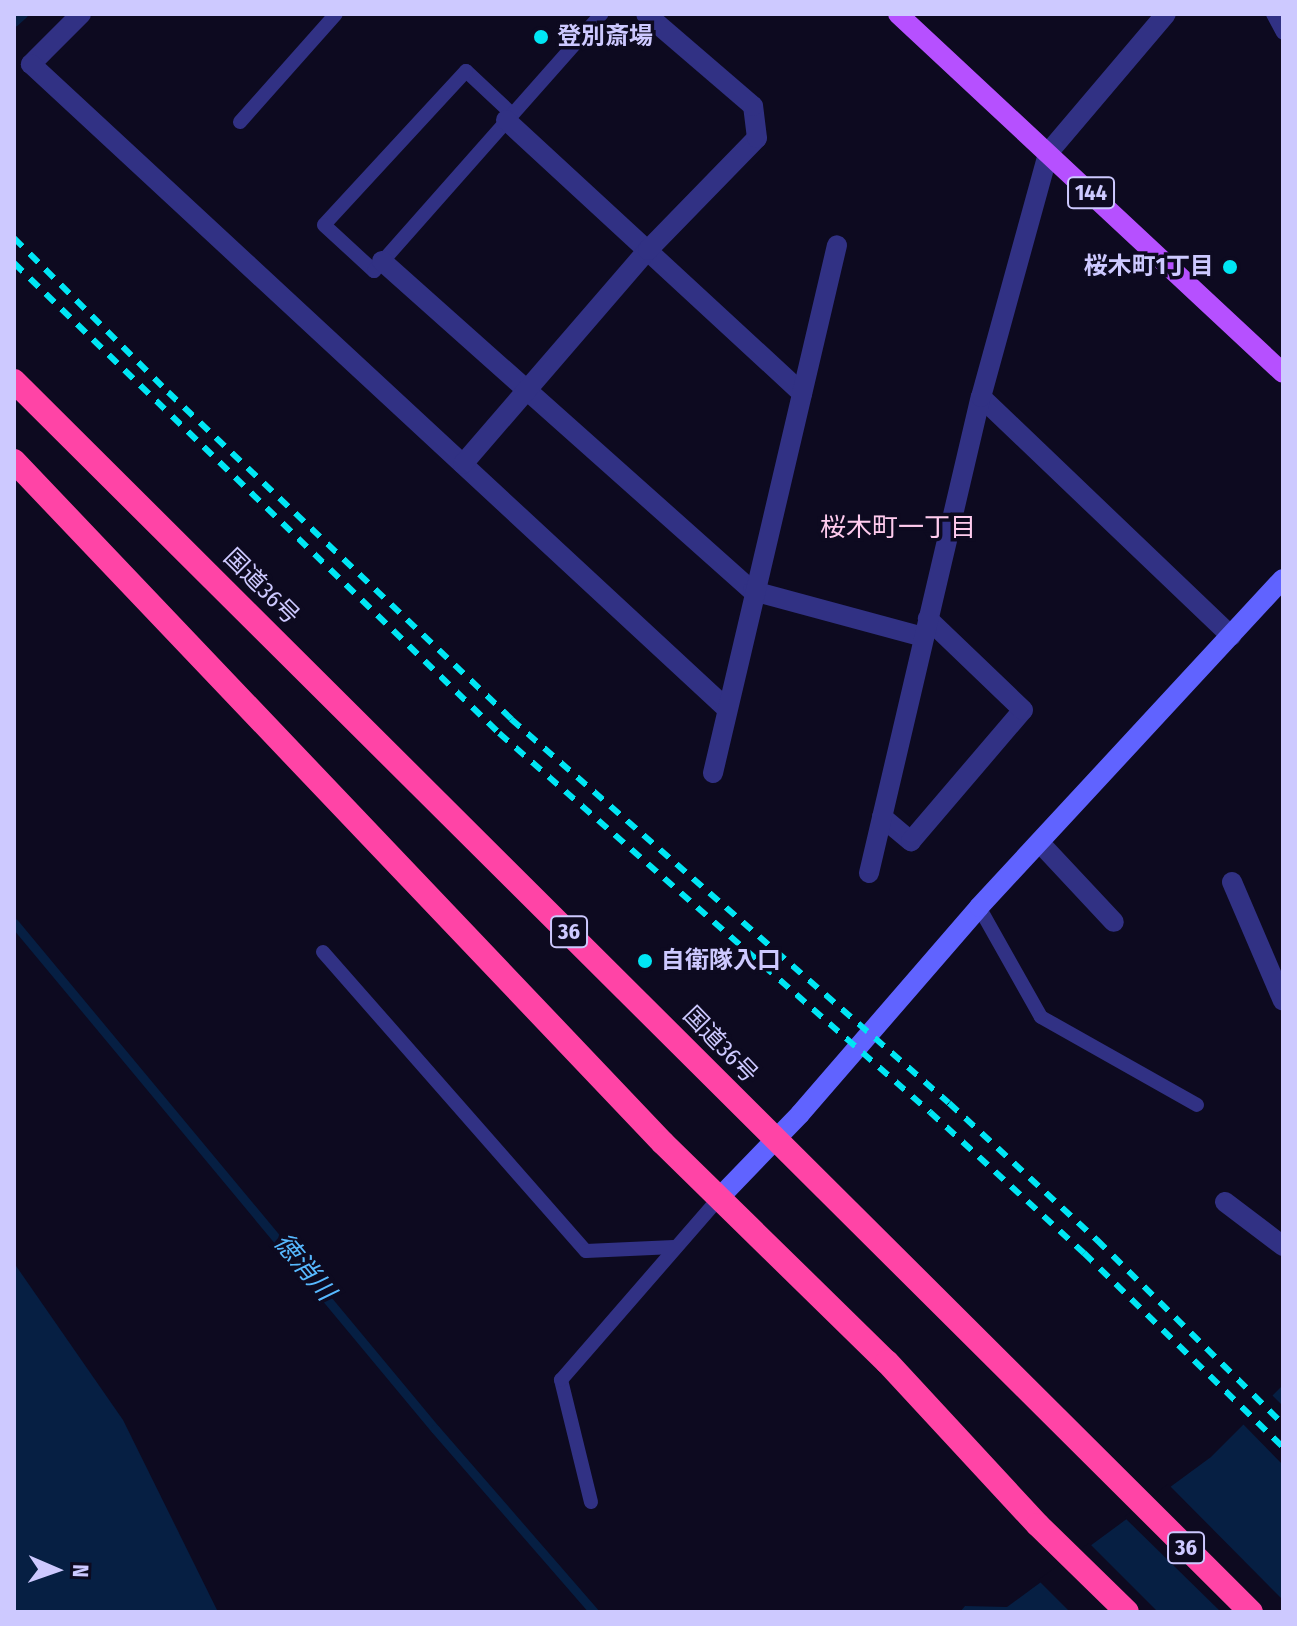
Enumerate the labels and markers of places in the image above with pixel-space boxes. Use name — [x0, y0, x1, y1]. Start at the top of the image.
place label: 登別斎場 — [557, 23, 653, 51]
marker: 登別斎場 — [532, 28, 550, 46]
place label: 桜木町1丁目 — [1084, 253, 1214, 281]
marker: 桜木町1丁目 — [1221, 258, 1239, 276]
place label: 自衛隊入口 — [661, 947, 781, 975]
marker: 自衛隊入口 — [636, 952, 654, 970]

